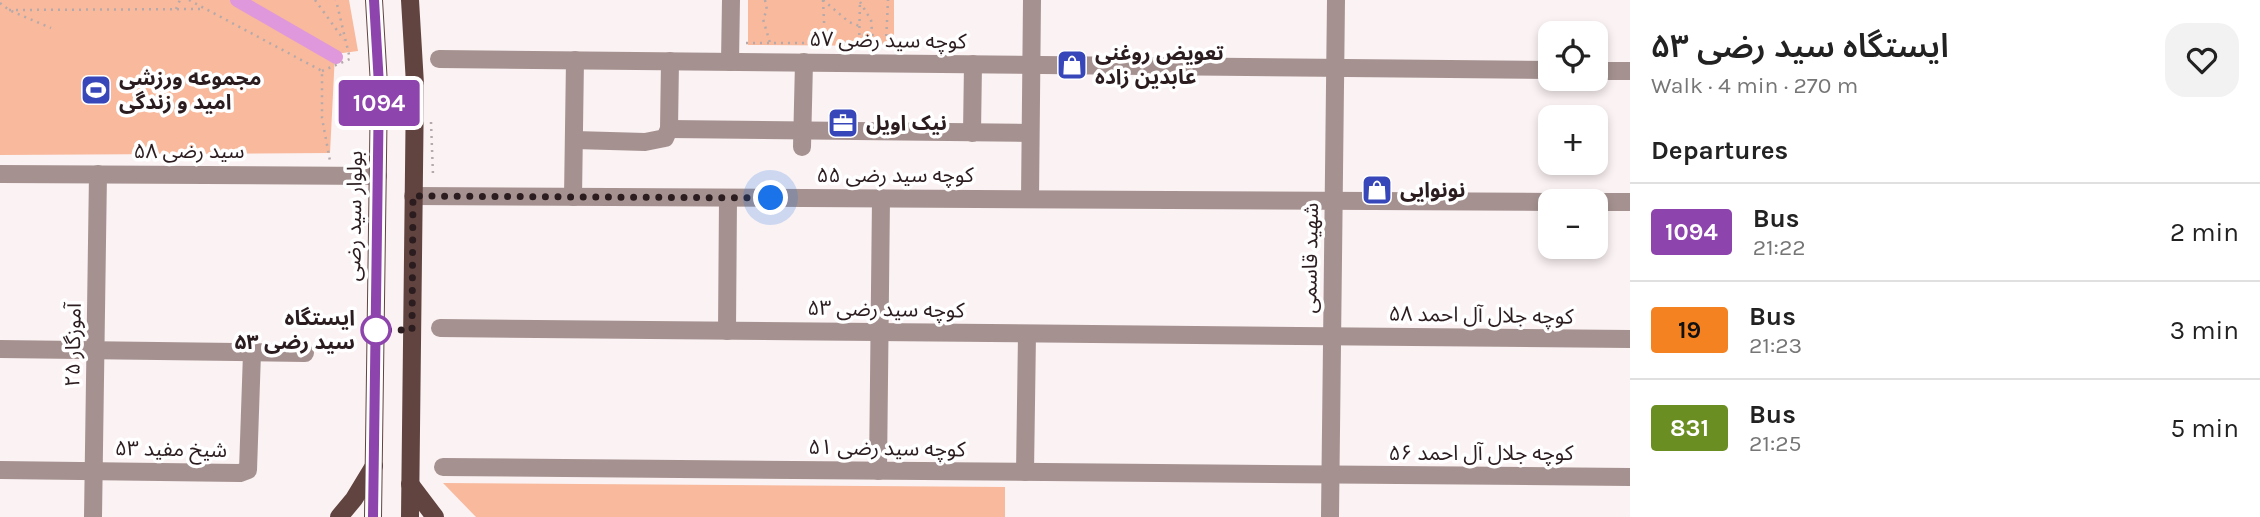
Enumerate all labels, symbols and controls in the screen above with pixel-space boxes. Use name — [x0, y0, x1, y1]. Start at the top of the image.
map controls — [1538, 21, 1608, 259]
button: locate — [1538, 21, 1608, 91]
button: heart — [2165, 23, 2239, 97]
street label: کوچه سید رضی ۵۷ — [809, 27, 967, 54]
text: ایستگاه سید رضی ۵۳ — [1651, 27, 1949, 65]
place label: تعویض روغنی عابدین زاده — [1095, 41, 1224, 89]
shop icon: تعویض روغنی عابدین زاده — [1055, 48, 1089, 82]
place label: مجموعه ورزشی امید و زندگی — [119, 66, 262, 114]
text: Walk · 4 min · 270 m — [1651, 72, 1858, 99]
sports icon: مجموعه ورزشی امید و زندگی — [79, 73, 113, 107]
line badge: 1094 — [330, 80, 428, 126]
text: 1094 — [353, 89, 405, 117]
button: + — [1538, 105, 1608, 175]
office icon: نیک اویل — [826, 106, 860, 140]
place label: نیک اویل — [866, 111, 947, 135]
text: Departures — [1651, 135, 1788, 166]
street label: سید رضی ۵۸ — [134, 139, 244, 163]
street label: بولوار سید رضی — [341, 151, 367, 281]
street label: کوچه سید رضی ۵۵ — [816, 163, 974, 188]
shop icon: نونوایی — [1360, 173, 1394, 207]
place label: نونوایی — [1400, 178, 1465, 202]
your location — [753, 180, 788, 215]
button: − — [1538, 189, 1608, 259]
street label: شهید قاسمی — [1297, 202, 1323, 314]
text: Bus — [1753, 203, 1800, 234]
text: 2 min — [2170, 217, 2239, 248]
text: 1094 — [1665, 218, 1718, 246]
text: 21:22 — [1753, 234, 1806, 261]
street label: کوچه سید رضی ۵۳ — [807, 296, 965, 323]
street label: کوچه جلال آل احمد ۵۸ — [1388, 301, 1574, 330]
text: Bus — [1749, 301, 1796, 332]
street label: آموزگار ۲۵ — [60, 302, 86, 387]
place label: ایستگاه سید رضی ۵۳ — [235, 306, 355, 354]
marker: ایستگاه سید رضی ۵۳ — [361, 315, 391, 345]
text: 3 min — [2170, 315, 2239, 346]
text: 19 — [1678, 316, 1701, 344]
text: 21:23 — [1749, 332, 1802, 359]
text: Bus — [1749, 399, 1796, 430]
text: 5 min — [2170, 413, 2239, 444]
text: 831 — [1670, 414, 1709, 442]
text: 21:25 — [1749, 430, 1802, 457]
street label: کوچه سید رضی ۵۱ — [808, 435, 966, 462]
street label: شیخ مفید ۵۳ — [115, 436, 227, 465]
street label: کوچه جلال آل احمد ۵۶ — [1389, 441, 1574, 466]

